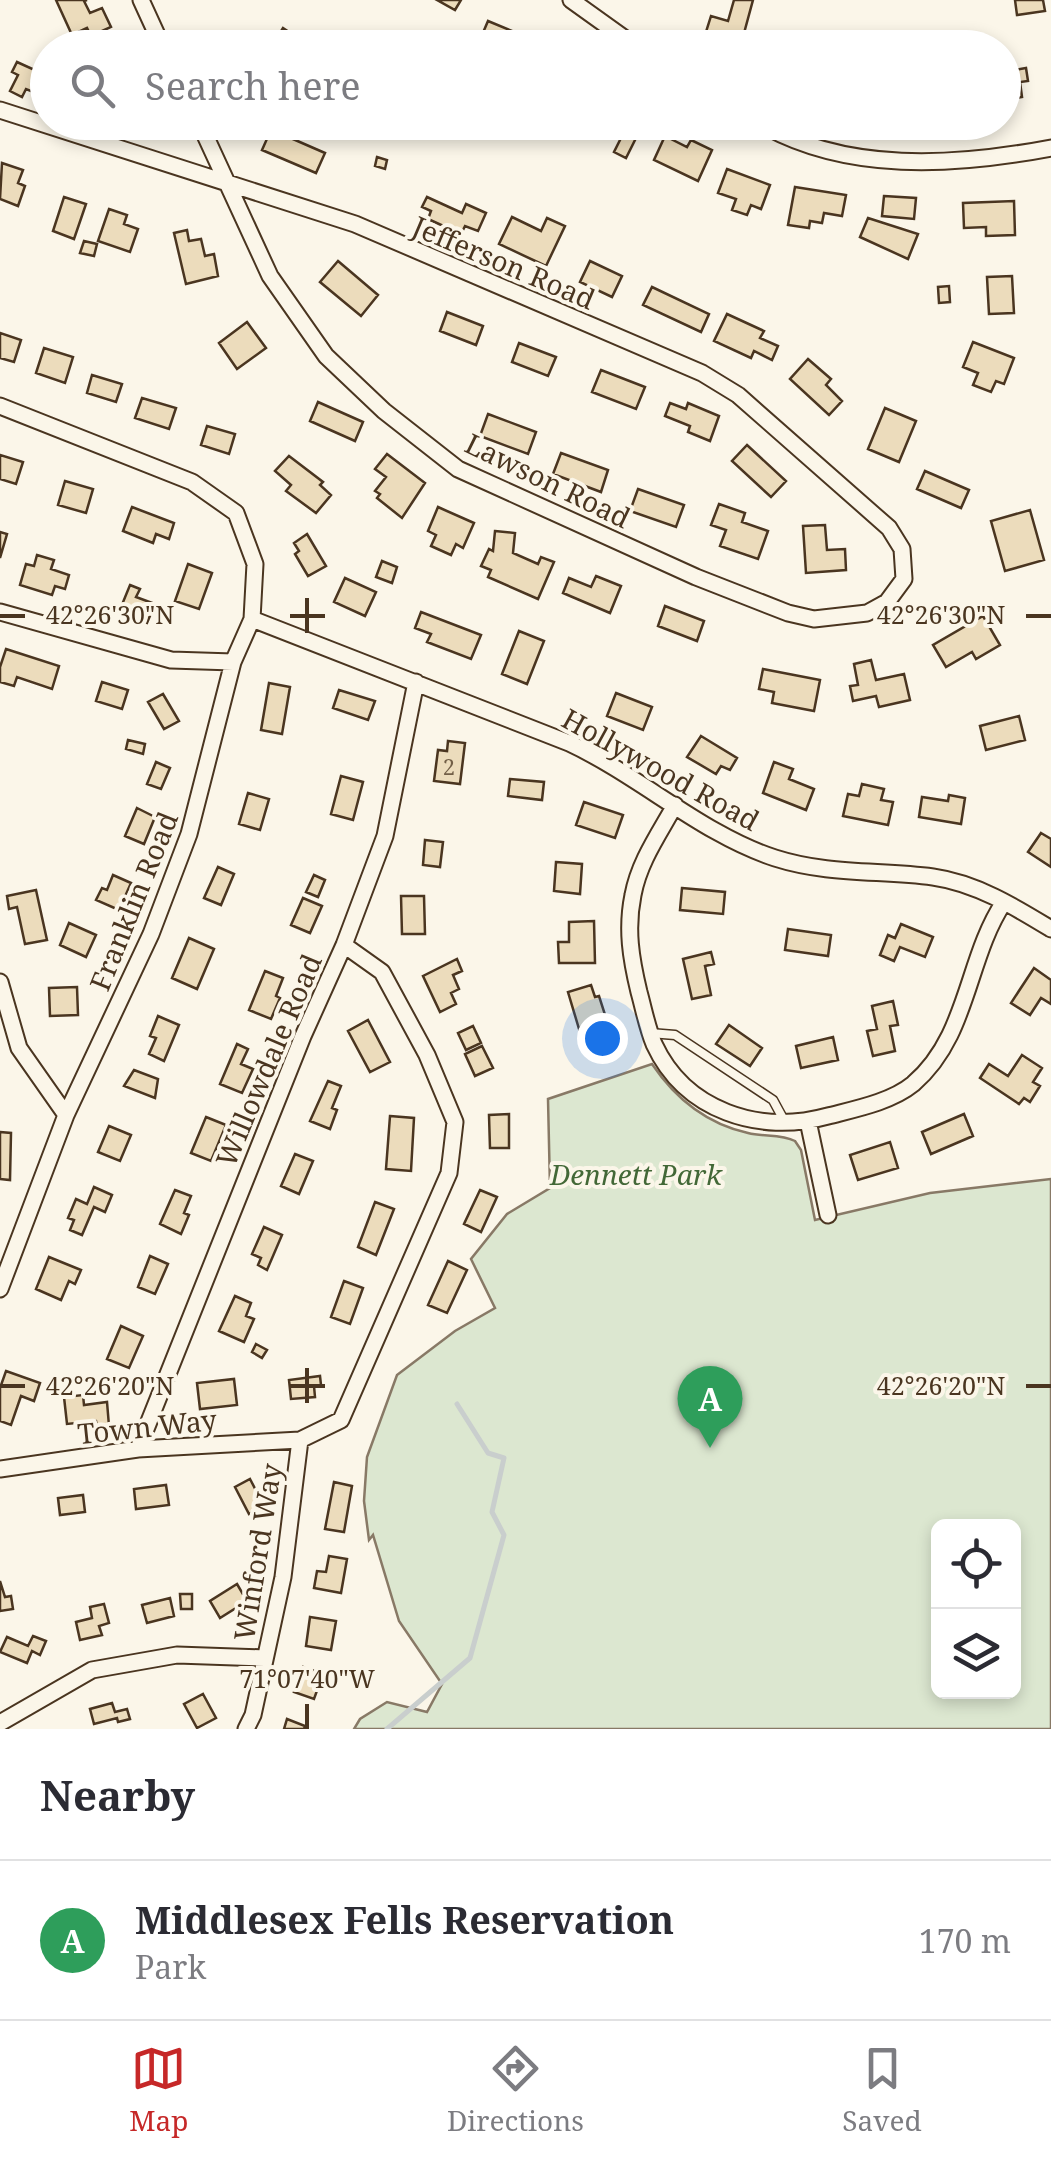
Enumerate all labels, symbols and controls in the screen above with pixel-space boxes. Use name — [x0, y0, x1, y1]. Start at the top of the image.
search box — [30, 30, 1021, 140]
icon: search — [65, 58, 120, 113]
text: Search here — [145, 59, 361, 111]
street label: Jefferson Road — [406, 206, 601, 318]
street label: Lawson Road — [459, 424, 637, 536]
text: 42°26'30"N — [46, 597, 174, 631]
text: 42°26'30"N — [877, 597, 1005, 631]
street label: Hollywood Road — [556, 699, 766, 839]
house number: 2 — [443, 751, 455, 781]
street label: Franklin Road — [80, 806, 186, 996]
street label: Willowdale Road — [206, 948, 330, 1172]
your location — [577, 1013, 628, 1064]
park label: Dennett Park — [549, 1155, 723, 1193]
pin: A — [678, 1366, 742, 1448]
text: 42°26'20"N — [46, 1368, 174, 1402]
text: 42°26'20"N — [877, 1368, 1005, 1402]
street label: Town Way — [76, 1400, 219, 1452]
street label: Winford Way — [224, 1461, 290, 1643]
map controls — [931, 1519, 1021, 1699]
button: locate — [931, 1519, 1021, 1609]
button: layers — [931, 1609, 1021, 1699]
text: 71°07'40"W — [239, 1661, 375, 1695]
text: Nearby — [40, 1766, 195, 1823]
text: Middlesex Fells Reservation — [135, 1893, 674, 1945]
text: A — [60, 1919, 85, 1962]
text: 170 m — [919, 1919, 1011, 1962]
text: Park — [135, 1945, 206, 1988]
tab: Map — [129, 2041, 188, 2139]
tab: Directions — [447, 2041, 584, 2139]
tab: Saved — [842, 2041, 922, 2139]

